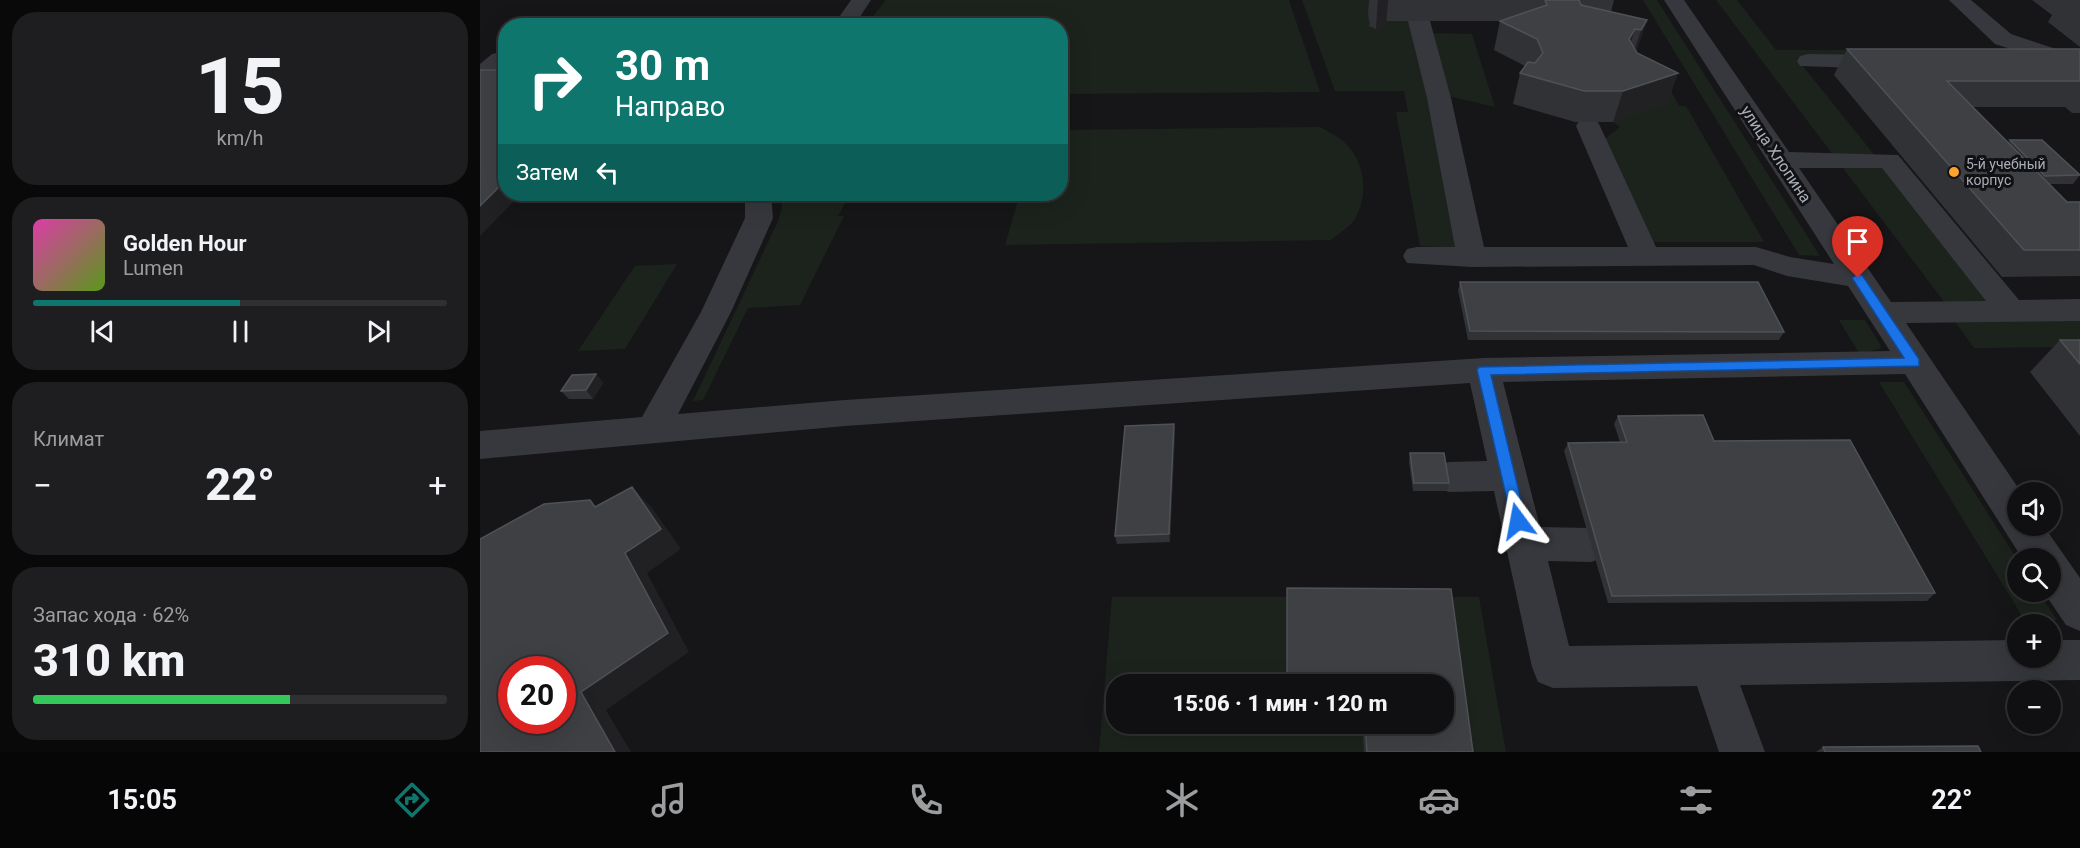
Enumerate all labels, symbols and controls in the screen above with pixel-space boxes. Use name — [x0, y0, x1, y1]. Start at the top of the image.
text: 15 — [195, 41, 285, 132]
text: 30 m — [615, 41, 710, 90]
icon: right — [516, 42, 594, 120]
text: Направо — [615, 91, 725, 123]
street label: улица Хлопина — [1737, 102, 1815, 206]
text: km/h — [217, 126, 263, 150]
icon: left — [591, 156, 624, 189]
place label: 5-й учебный корпус — [1966, 156, 2046, 188]
text: Затем — [516, 160, 579, 185]
marker: 5-й учебный корпус — [1947, 165, 1961, 179]
pin — [1832, 216, 1883, 278]
icon: arrive — [1841, 225, 1874, 258]
text: Golden Hour — [123, 231, 247, 256]
text: Lumen — [123, 256, 184, 280]
icon: previous — [86, 315, 119, 348]
icon: pause — [224, 315, 257, 348]
icon: next — [362, 315, 395, 348]
text: Климат — [33, 427, 104, 451]
text: 22° — [205, 458, 275, 511]
text: − — [33, 466, 52, 505]
text: + — [428, 466, 447, 505]
map controls — [2007, 482, 2061, 734]
button: sound — [2007, 482, 2061, 536]
position arrow — [1486, 489, 1550, 553]
button: search — [2007, 548, 2061, 602]
text: Запас хода · 62% — [33, 603, 189, 627]
button: + — [2007, 614, 2061, 668]
text: 310 km — [33, 634, 185, 687]
speed limit sign: 20 — [498, 656, 576, 734]
button: − — [2007, 680, 2061, 734]
text: 15:06 · 1 мин · 120 m — [1172, 691, 1388, 716]
icon: directions — [391, 779, 433, 821]
icon: music — [648, 779, 690, 821]
icon: phone — [905, 779, 947, 821]
icon: climate — [1161, 779, 1203, 821]
icon: car — [1418, 779, 1460, 821]
icon: filters — [1675, 779, 1717, 821]
text: 15:05 — [107, 784, 177, 816]
text: 22° — [1931, 784, 1973, 816]

